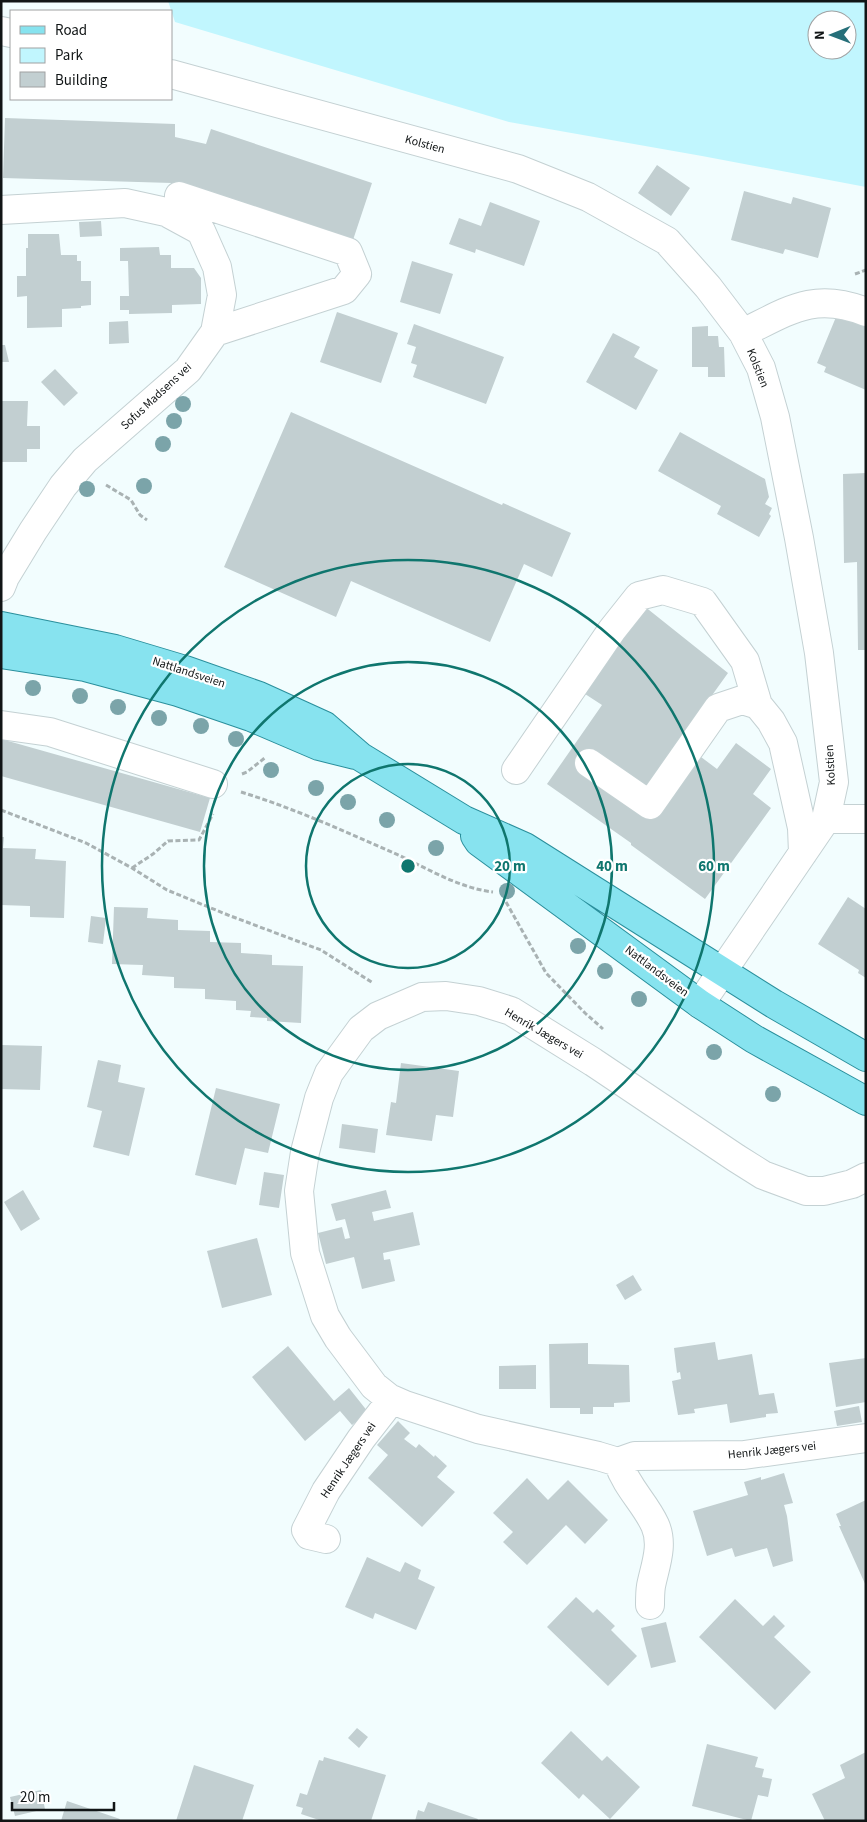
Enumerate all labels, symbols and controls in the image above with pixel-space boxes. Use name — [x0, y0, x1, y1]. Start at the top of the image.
legend — [10, 10, 172, 100]
north arrow — [807, 10, 857, 60]
text: Road — [55, 20, 87, 41]
text: N — [810, 30, 830, 40]
text: Park — [55, 45, 84, 66]
text: Building — [55, 70, 108, 91]
street label: Kolstien — [403, 131, 447, 158]
street label: Kolstien — [742, 346, 773, 390]
street label: Sofus Madsens vei — [117, 359, 196, 434]
street label: Nattlandsveien — [150, 653, 228, 692]
street label: Kolstien — [821, 744, 840, 786]
text: 20 m — [494, 856, 526, 877]
text: 40 m — [596, 856, 628, 877]
text: 60 m — [698, 856, 730, 877]
centre of rings — [399, 857, 417, 875]
street label: Nattlandsveien — [621, 942, 692, 1001]
street label: Henrik Jægers vei — [501, 1004, 586, 1063]
street label: Henrik Jægers vei — [317, 1419, 380, 1502]
street label: Henrik Jægers vei — [727, 1437, 817, 1464]
scale bar — [12, 1780, 115, 1812]
text: 20 m — [20, 1787, 50, 1808]

